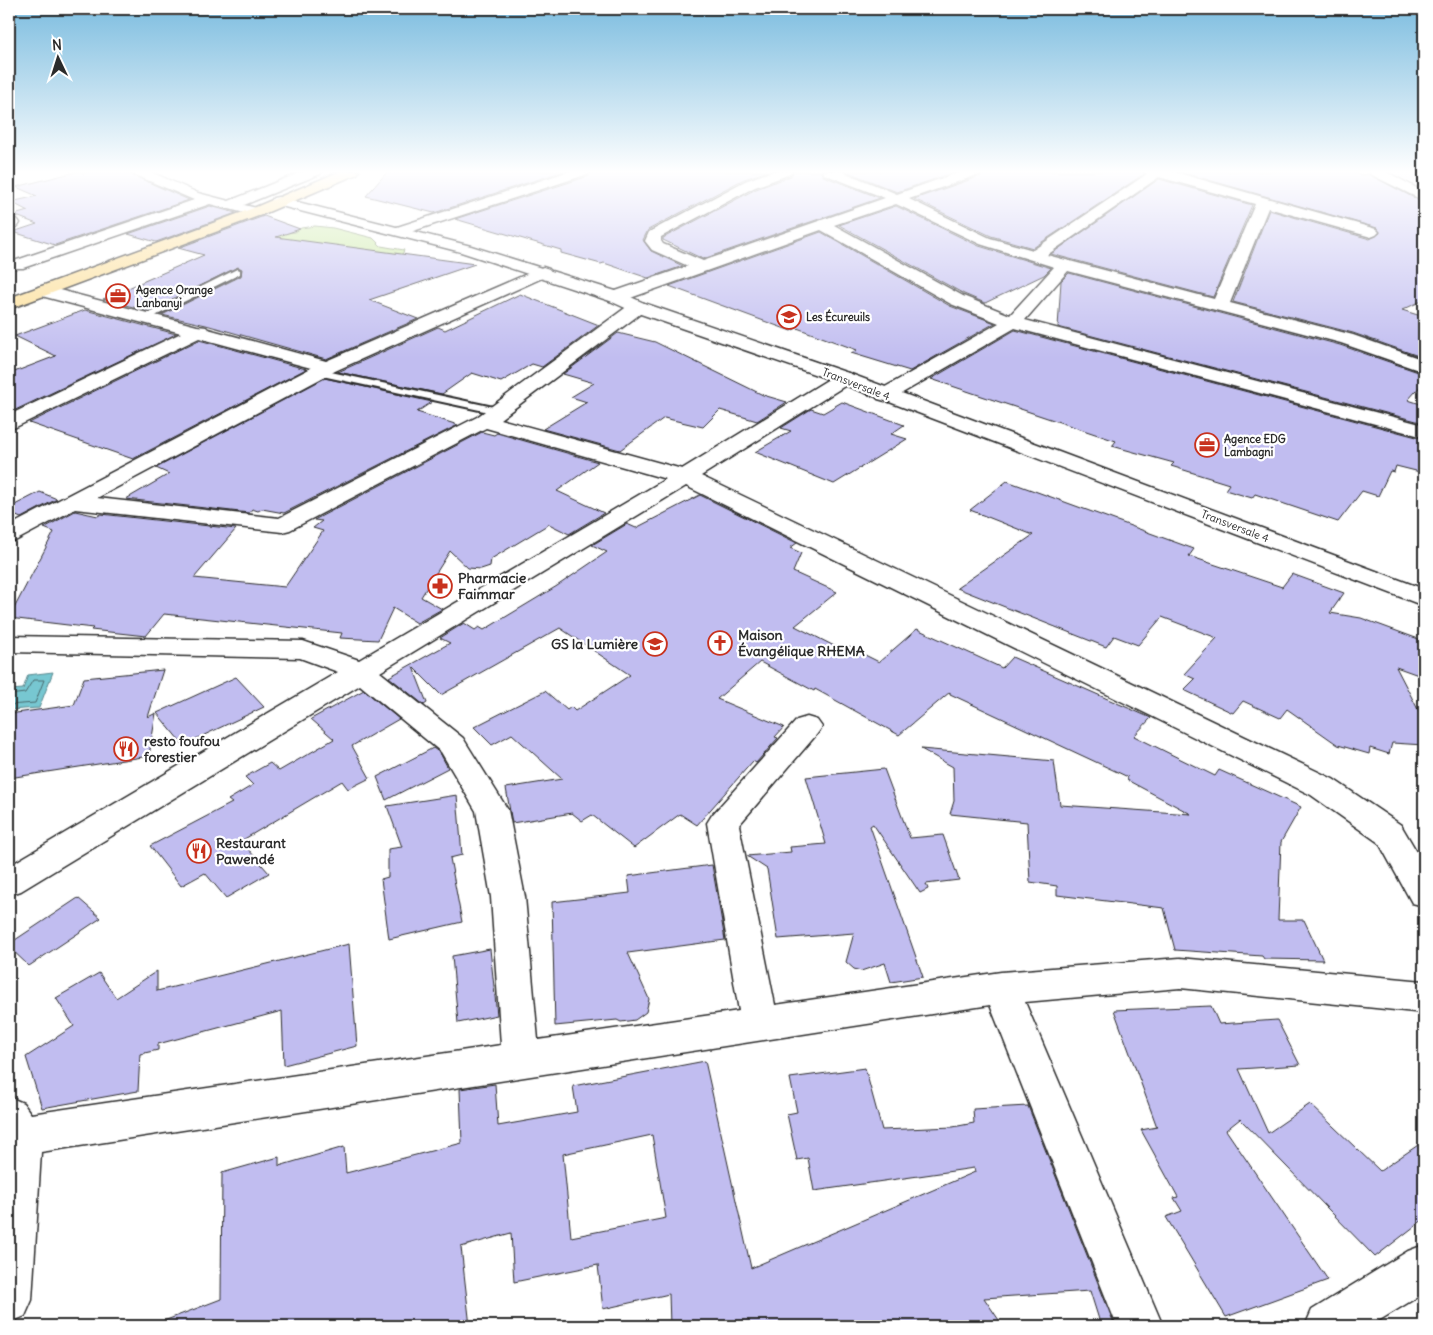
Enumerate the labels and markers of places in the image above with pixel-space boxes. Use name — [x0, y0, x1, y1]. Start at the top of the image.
office icon: Agence Orange Lanbanyi — [105, 283, 131, 309]
place label: Agence Orange Lanbanyi — [136, 283, 213, 311]
school or university icon: Les Écureuils — [776, 304, 802, 330]
place label: Les Écureuils — [806, 309, 870, 324]
office icon: Agence EDG Lambagni — [1194, 432, 1220, 458]
place label: Agence EDG Lambagni — [1224, 432, 1286, 460]
place label: Pharmacie Faimmar — [458, 569, 527, 603]
pharmacy icon: Pharmacie Faimmar — [427, 573, 453, 599]
place label: Maison Évangélique RHEMA — [738, 626, 865, 660]
church icon: Maison Évangélique RHEMA — [707, 630, 733, 656]
school or university icon: GS la Lumière — [642, 631, 668, 657]
place label: GS la Lumière — [551, 635, 638, 653]
place label: resto foufou forestier — [144, 732, 220, 766]
restaurant icon: resto foufou forestier — [113, 736, 139, 762]
place label: Restaurant Pawendé — [216, 834, 286, 868]
restaurant icon: Restaurant Pawendé — [186, 838, 212, 864]

